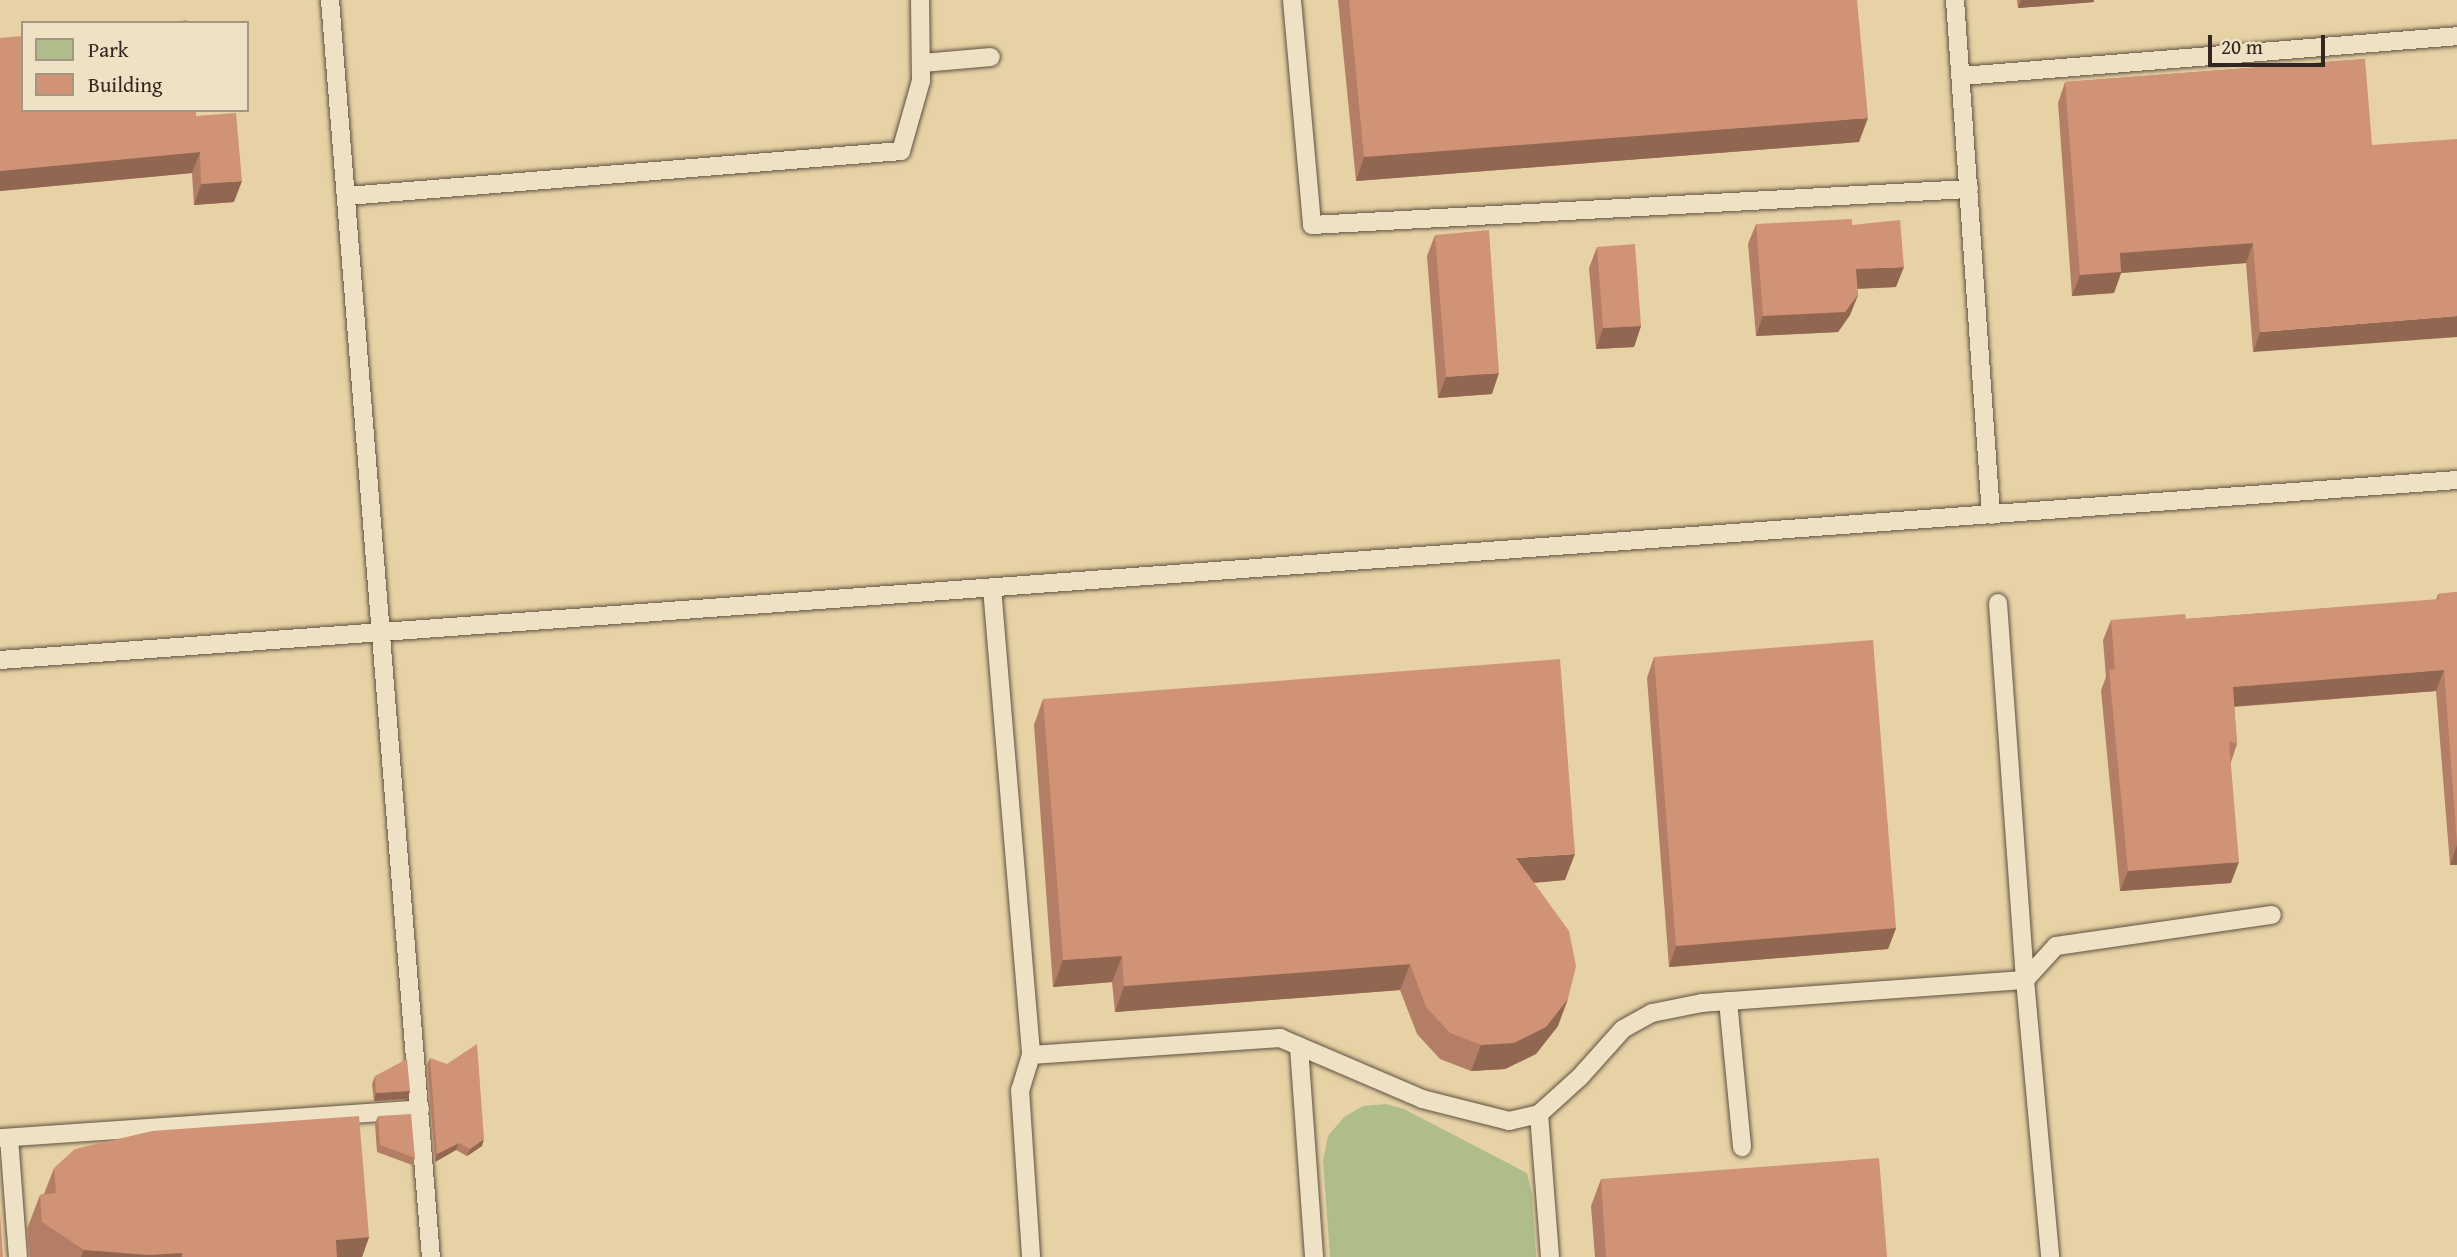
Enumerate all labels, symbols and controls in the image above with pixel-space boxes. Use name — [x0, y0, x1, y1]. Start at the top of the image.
legend — [21, 21, 248, 112]
scale bar — [2212, 21, 2329, 65]
text: 20 m — [2221, 31, 2263, 62]
text: Park — [88, 34, 129, 65]
text: Building — [88, 69, 162, 100]

